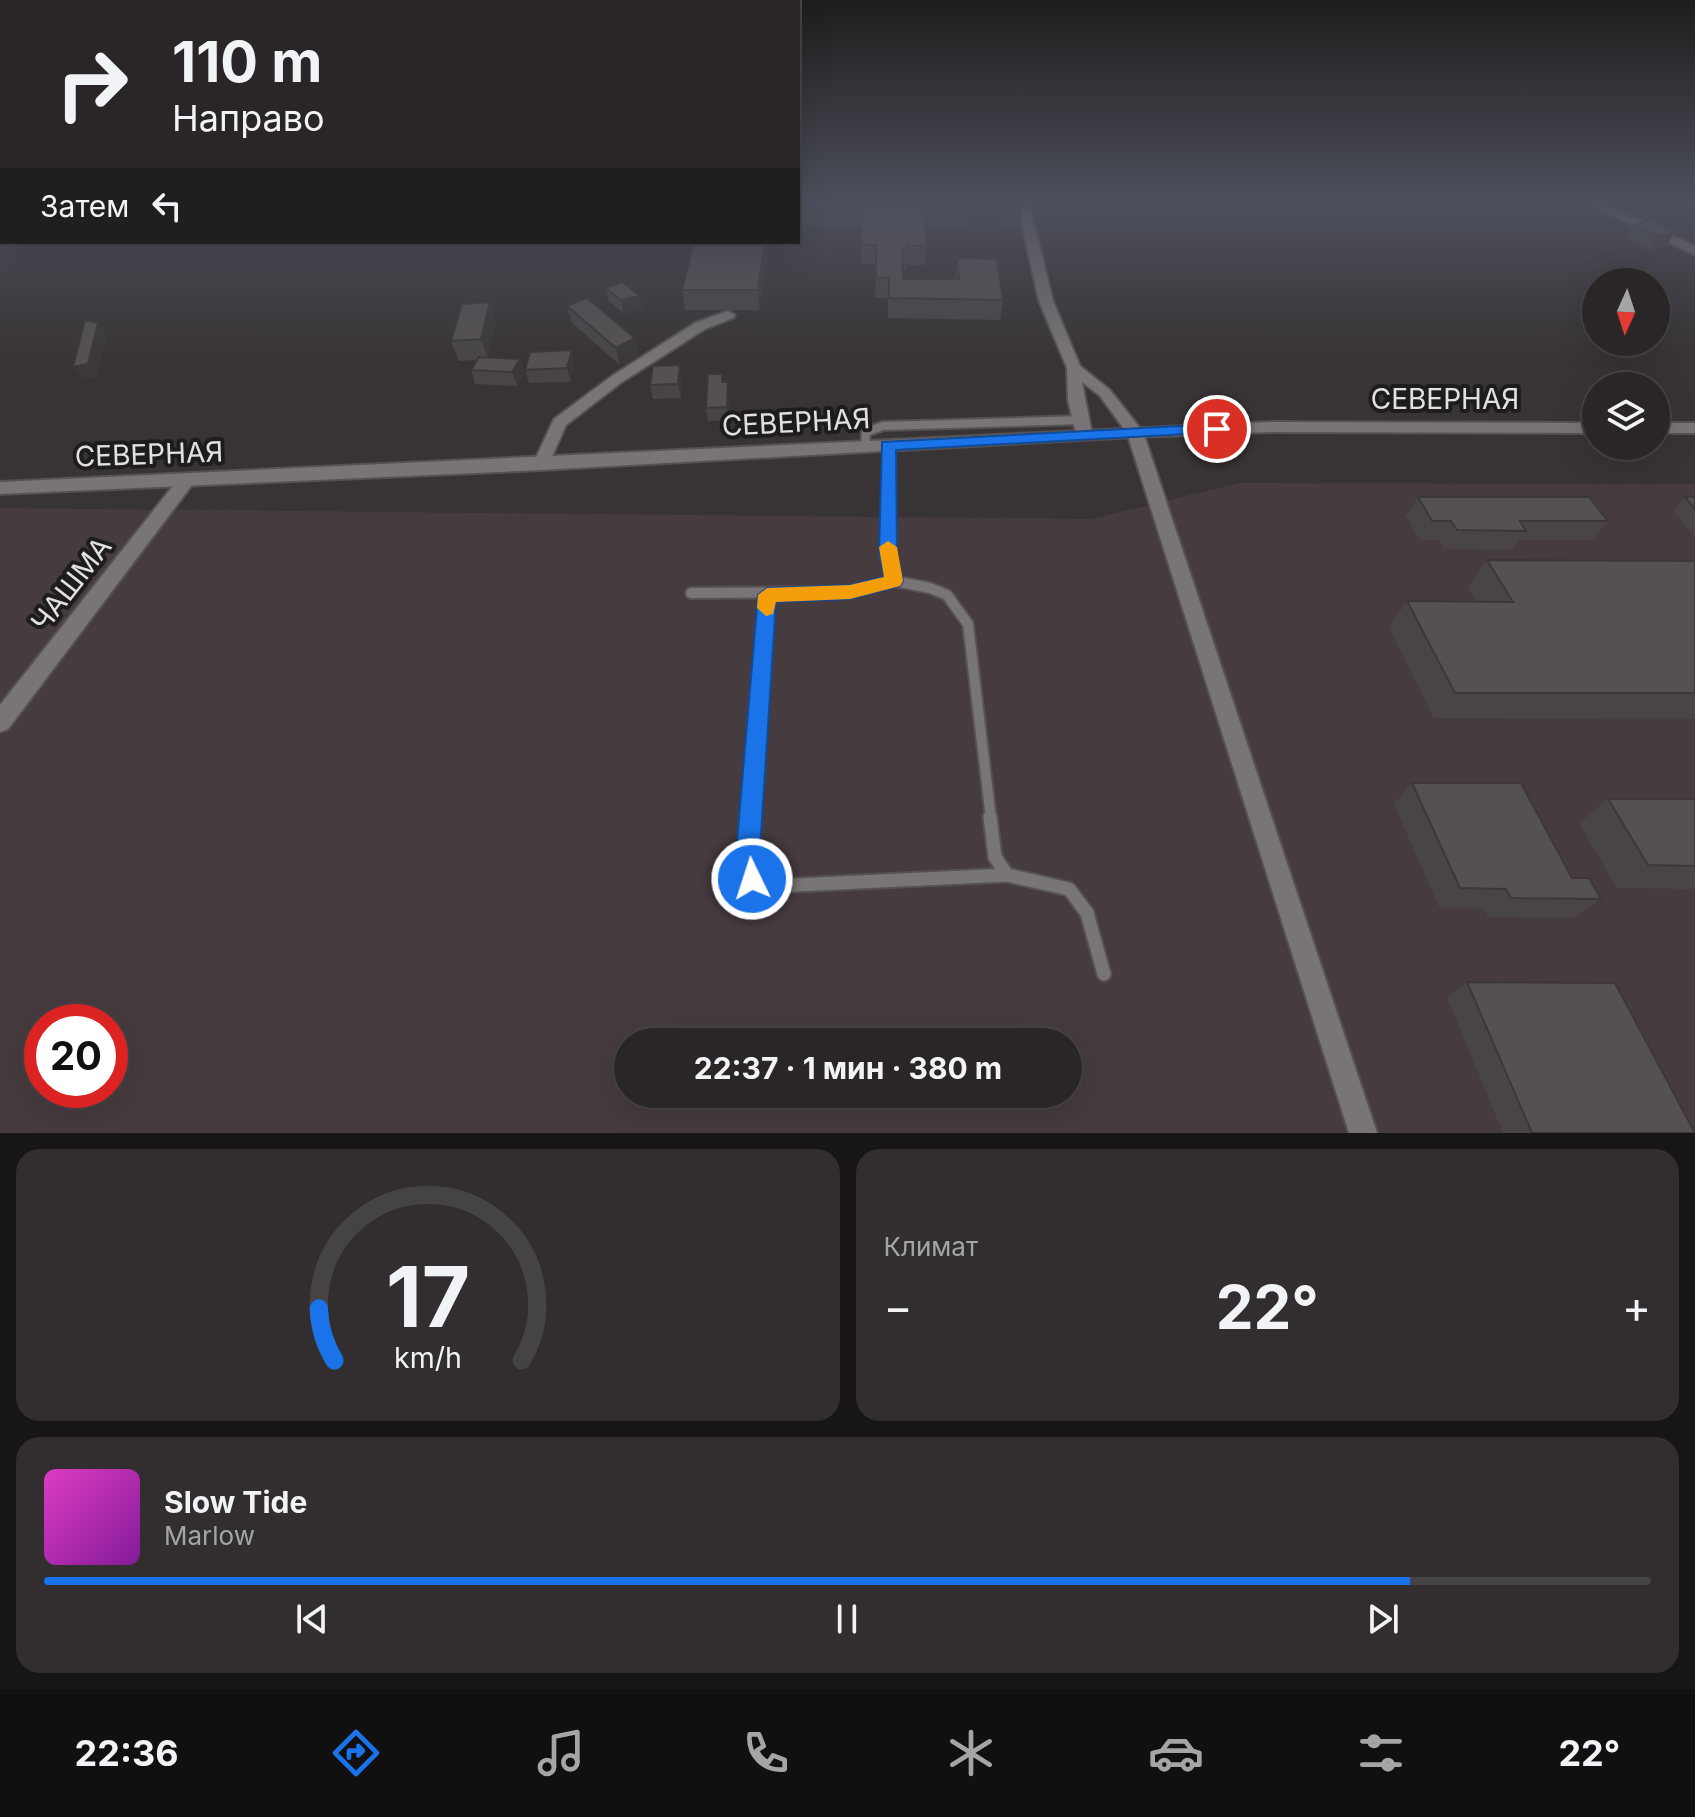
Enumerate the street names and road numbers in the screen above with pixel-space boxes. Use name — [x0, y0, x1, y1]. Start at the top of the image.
street label: СЕВЕРНАЯ — [1371, 382, 1519, 416]
street label: СЕВЕРНАЯ — [721, 401, 871, 443]
street label: СЕВЕРНАЯ — [74, 434, 224, 474]
street label: ЧАШМА — [24, 530, 118, 638]

